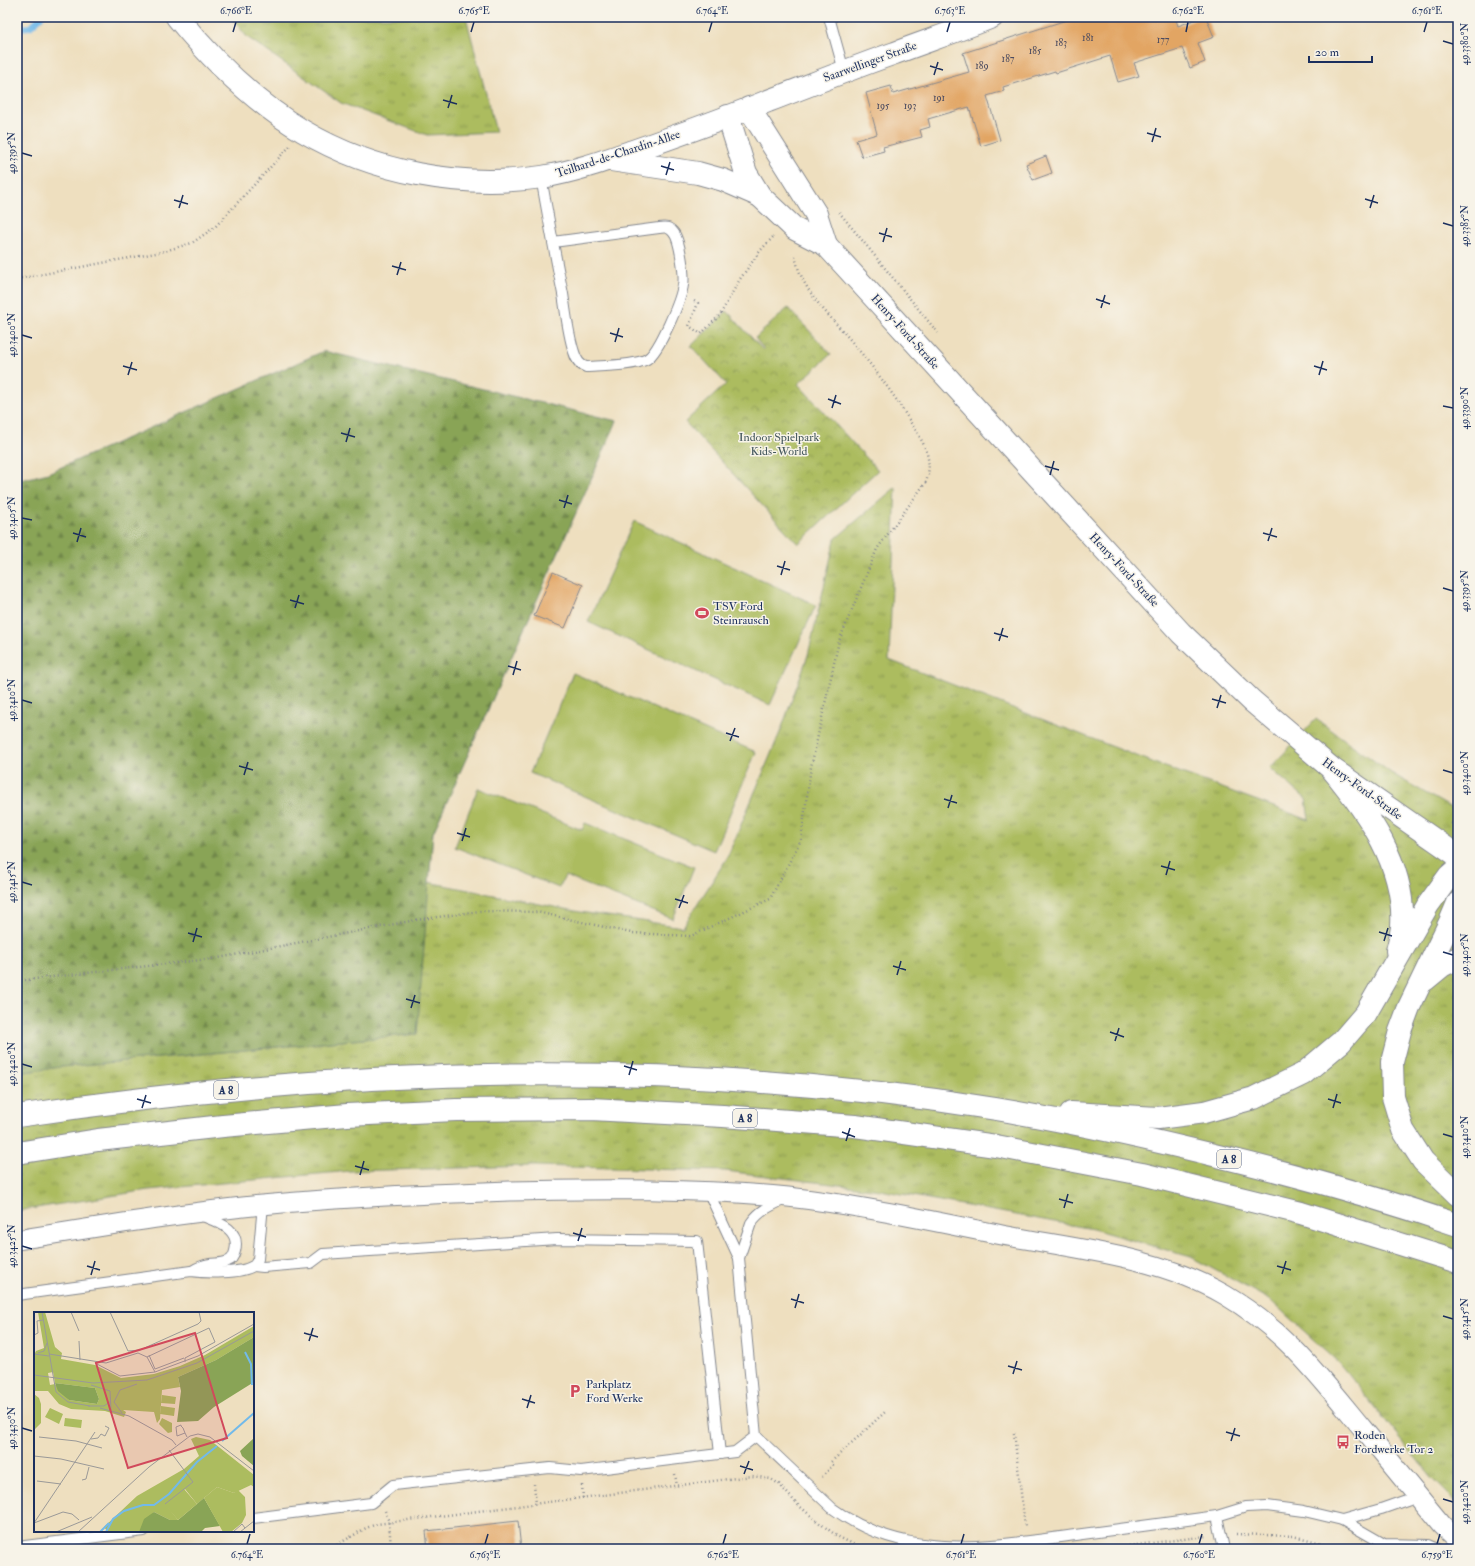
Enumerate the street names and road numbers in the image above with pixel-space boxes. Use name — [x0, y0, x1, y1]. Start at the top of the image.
street label: Saarwellinger Straße — [821, 38, 919, 86]
street label: Teilhard-de-Chardin-Allee — [554, 127, 682, 181]
street label: Henry-Ford-Straße — [867, 291, 943, 373]
street label: Henry-Ford-Straße — [1086, 530, 1162, 610]
street label: Henry-Ford-Straße — [1319, 755, 1405, 823]
road number: A 8 — [214, 1081, 238, 1099]
road number: A 8 — [733, 1109, 757, 1127]
road number: A 8 — [1217, 1150, 1241, 1168]

